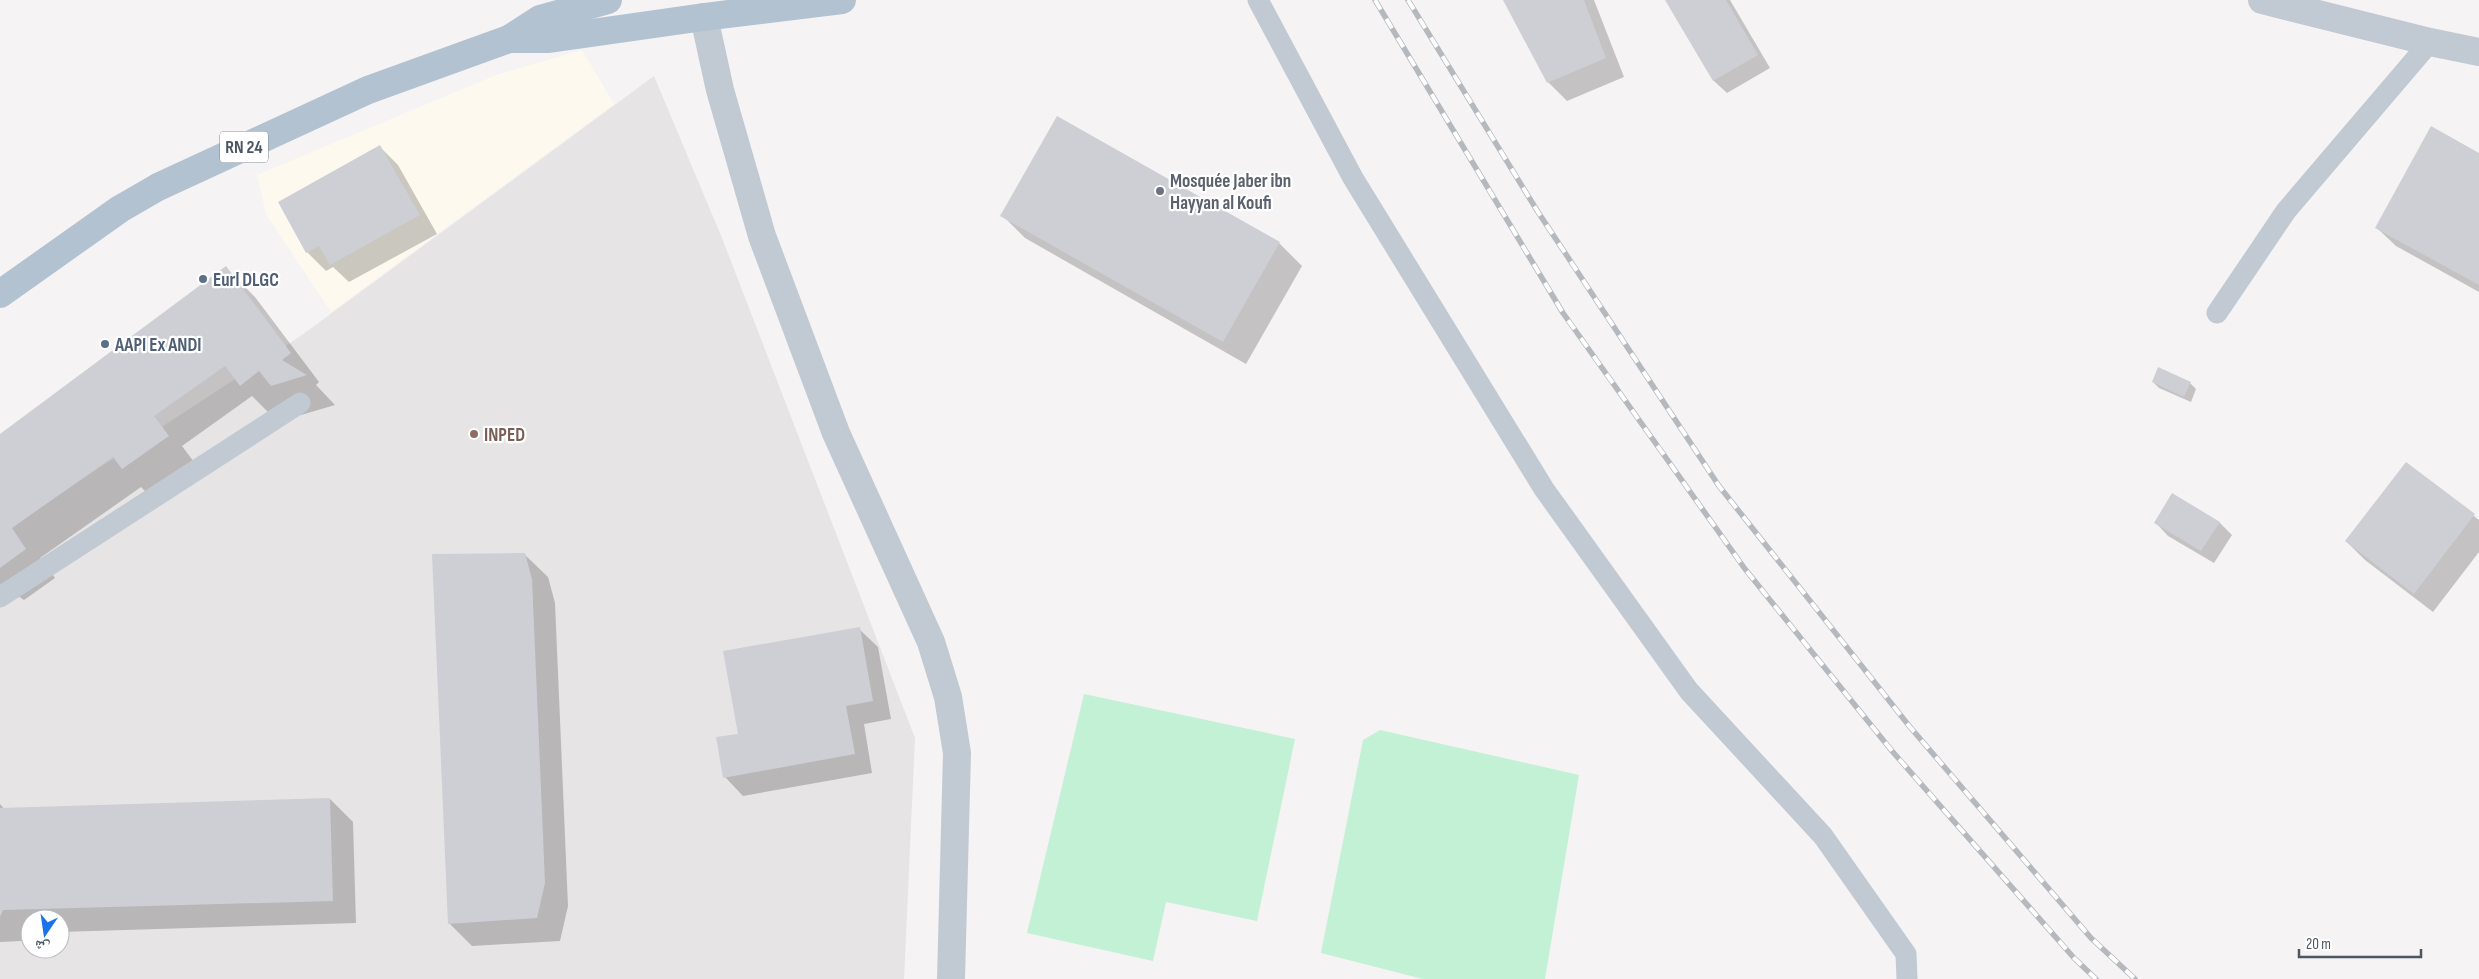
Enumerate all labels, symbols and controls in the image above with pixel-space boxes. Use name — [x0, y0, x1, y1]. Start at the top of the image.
road number: RN 24 — [220, 132, 268, 162]
place label: Mosquée Jaber ibn Hayyan al Koufi — [1170, 170, 1291, 215]
marker: Mosquée Jaber ibn Hayyan al Koufi — [1154, 185, 1166, 197]
place label: Eurl DLGC — [213, 269, 279, 292]
marker: Eurl DLGC — [197, 273, 209, 285]
place label: AAPI Ex ANDI — [114, 334, 202, 357]
marker: AAPI Ex ANDI — [99, 338, 111, 350]
place label: INPED — [484, 424, 525, 447]
marker: INPED — [468, 428, 480, 440]
north arrow — [20, 909, 70, 959]
scale bar — [2299, 926, 2422, 958]
text: 20 m — [2306, 935, 2331, 954]
text: ش — [33, 936, 51, 956]

